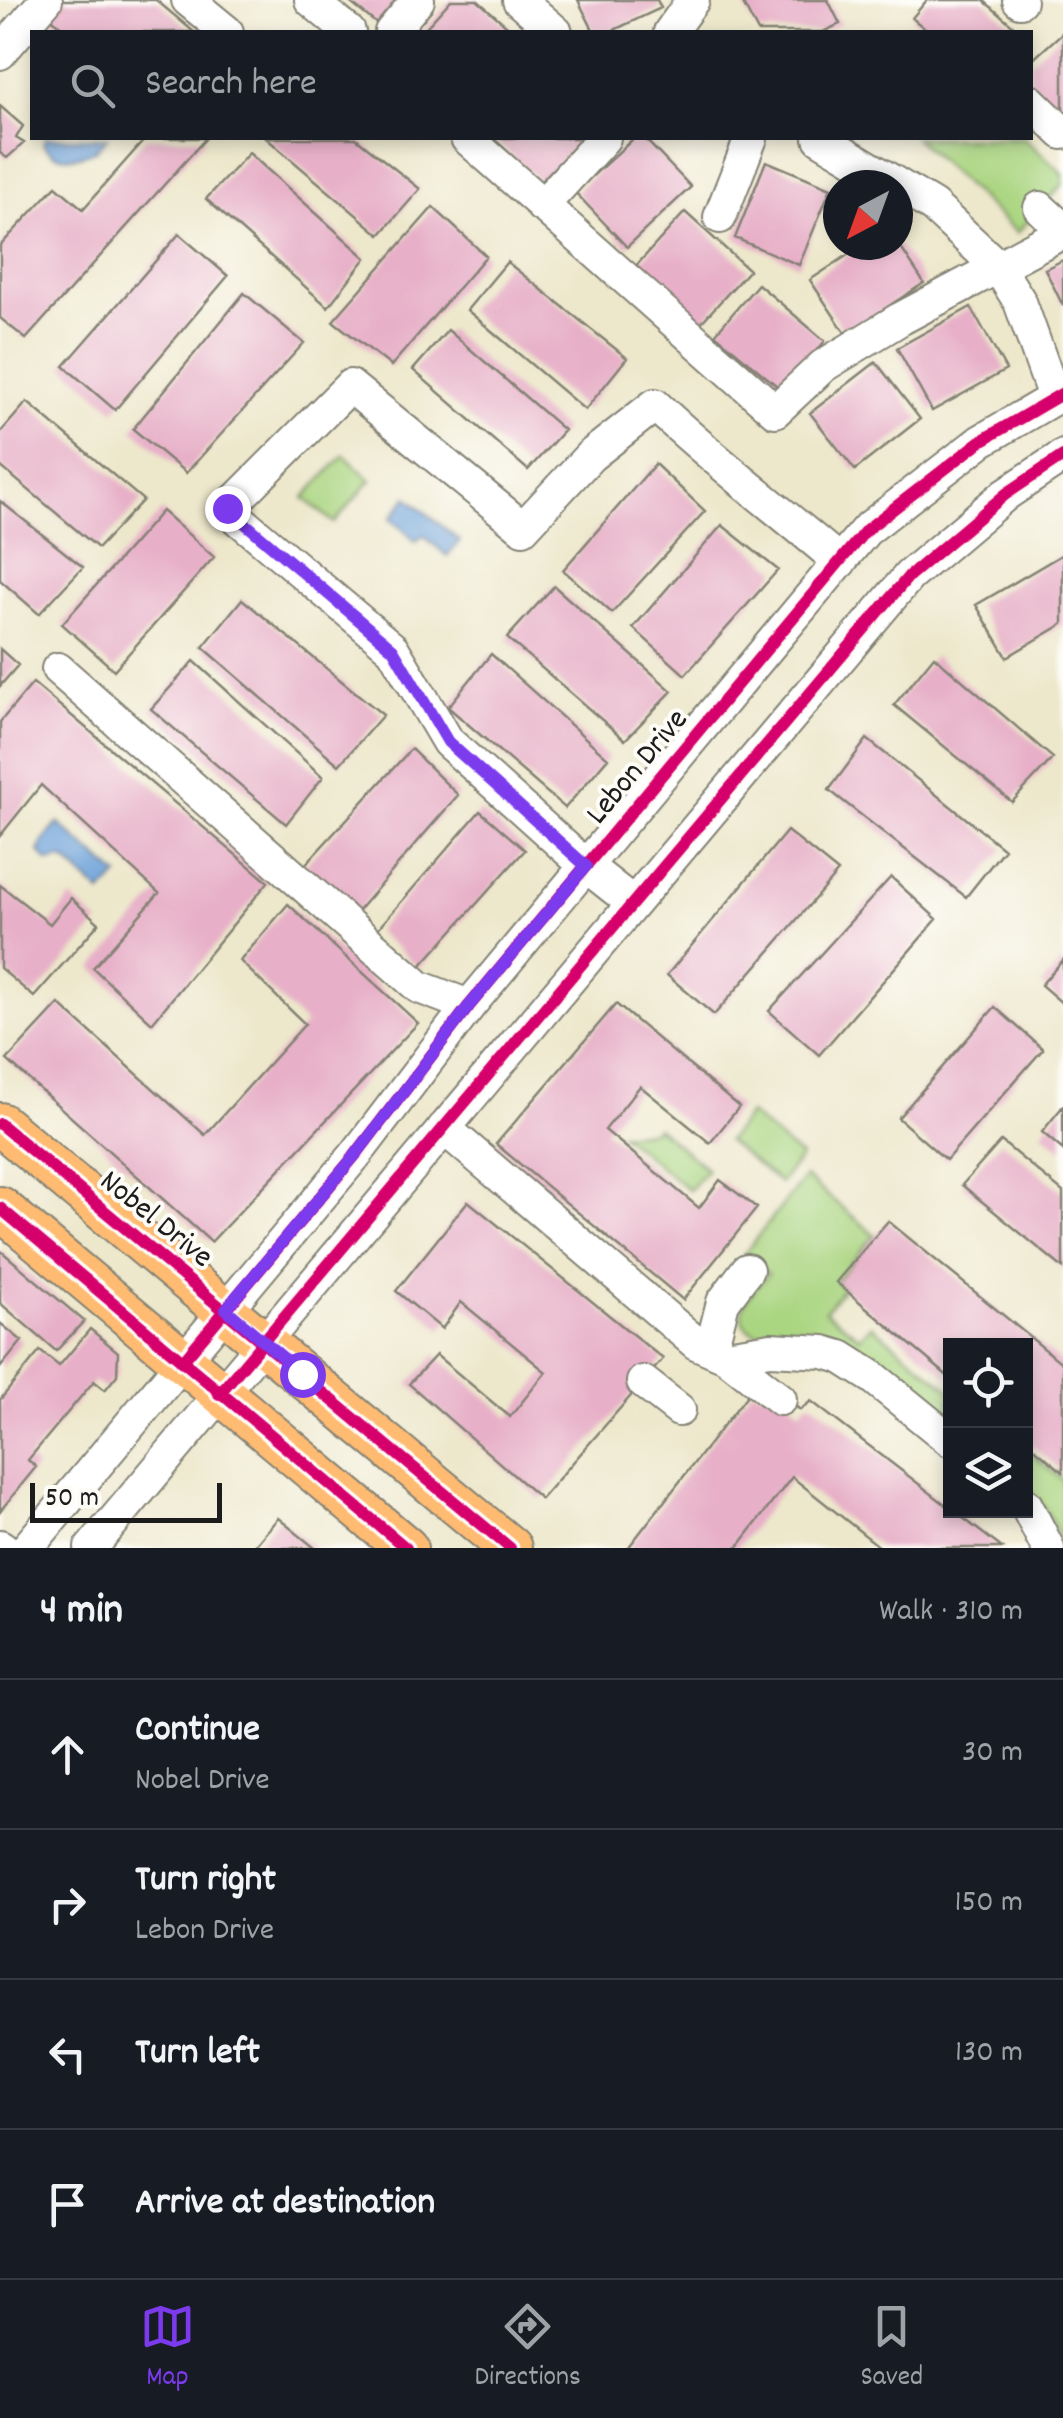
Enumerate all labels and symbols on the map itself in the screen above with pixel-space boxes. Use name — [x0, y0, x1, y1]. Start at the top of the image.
north arrow — [823, 170, 913, 260]
route end — [205, 486, 251, 532]
street label: Lebon Drive — [577, 700, 701, 836]
street label: Nobel Drive — [88, 1161, 222, 1281]
route start — [280, 1352, 326, 1398]
scale bar — [30, 1478, 222, 1522]

